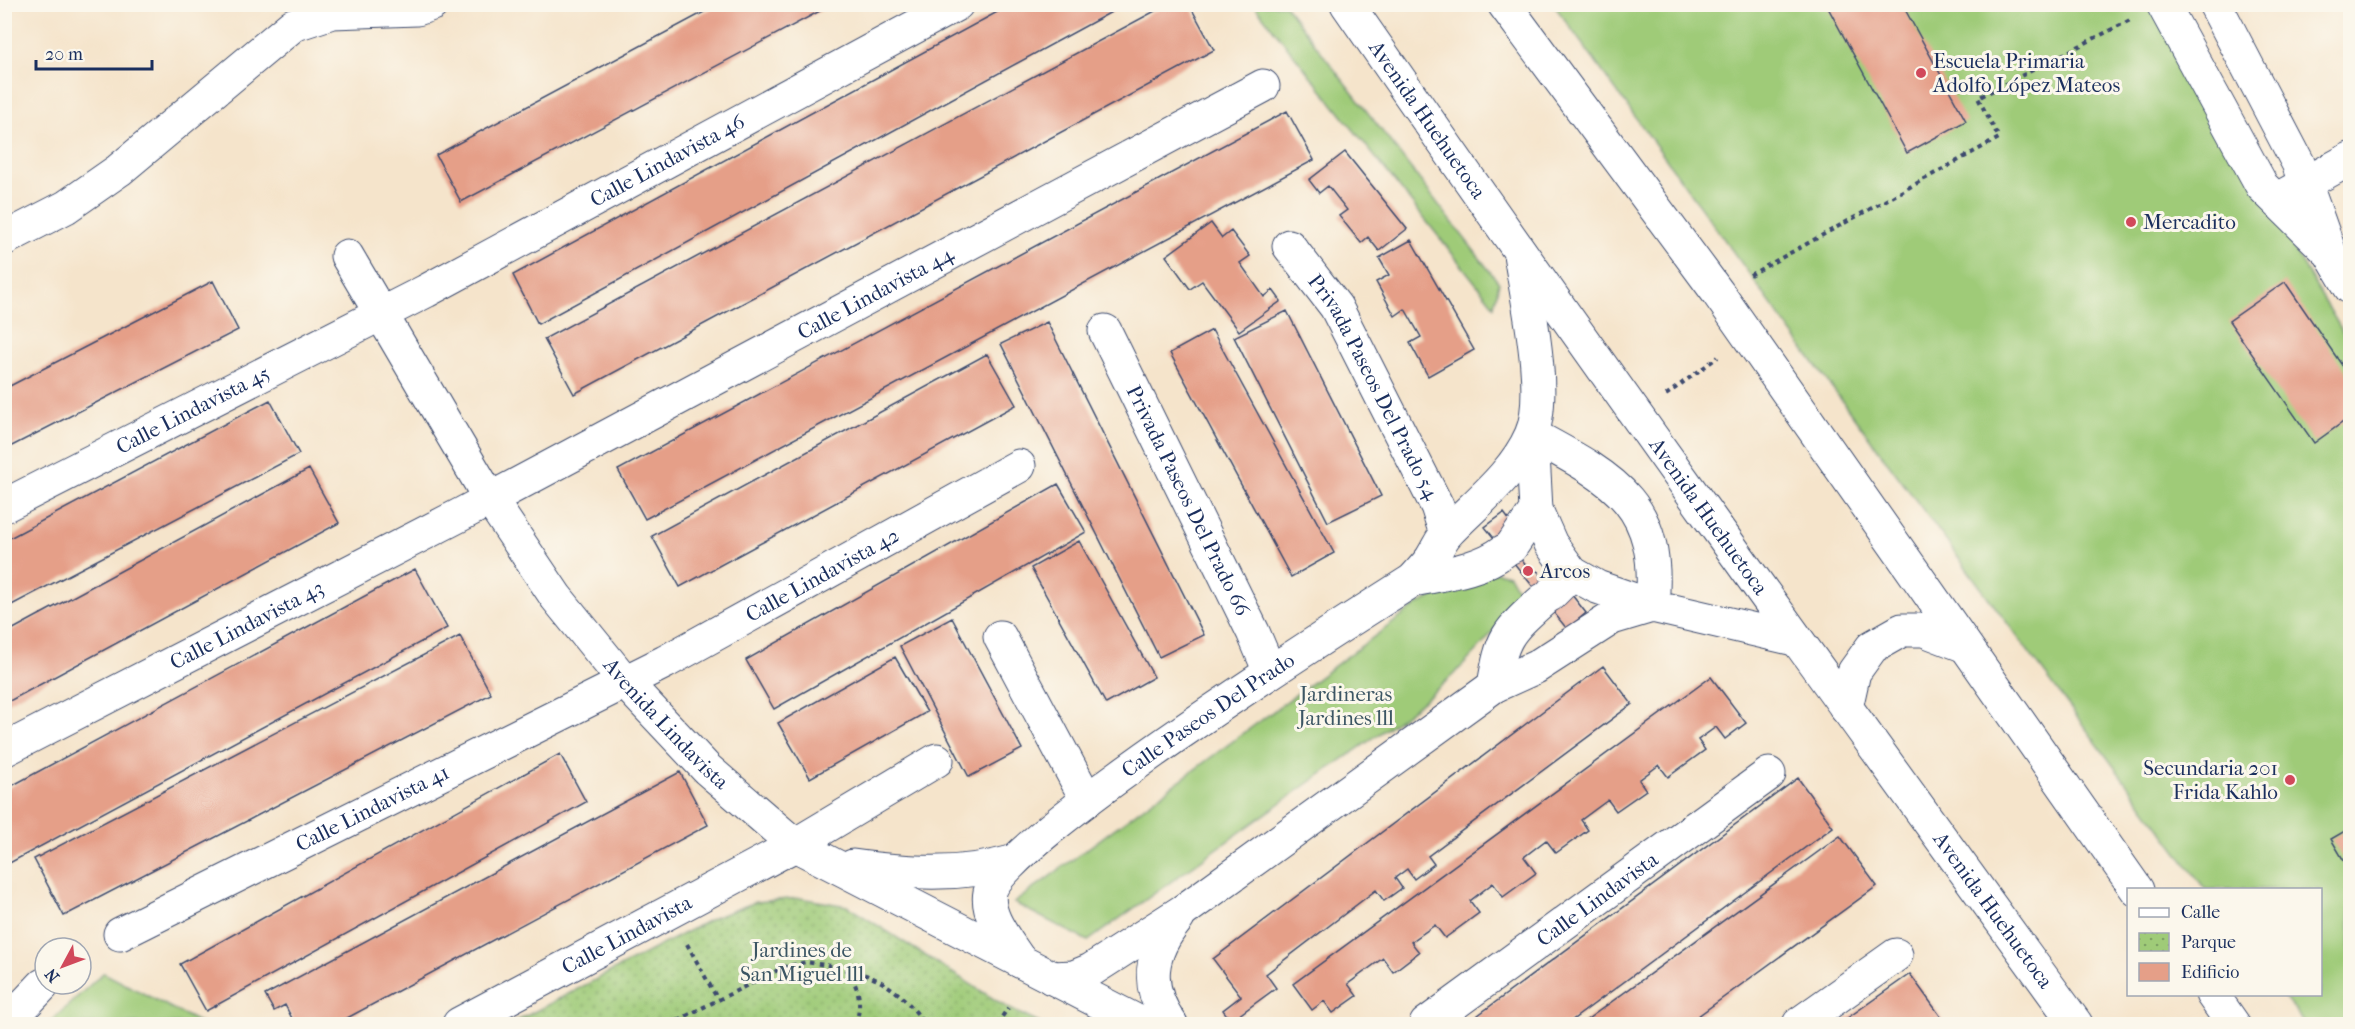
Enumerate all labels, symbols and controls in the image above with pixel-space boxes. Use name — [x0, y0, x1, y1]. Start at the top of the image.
scale bar — [36, 33, 152, 71]
street label: Avenida Huehuetoca — [1364, 35, 1491, 203]
text: 20 m — [45, 44, 83, 65]
place label: Escuela Primaria Adolfo López Mateos — [1932, 49, 2121, 97]
marker: Escuela Primaria Adolfo López Mateos — [1914, 66, 1928, 80]
street label: Calle Lindavista 46 — [586, 109, 749, 212]
place label: Mercadito — [2143, 210, 2236, 234]
marker: Mercadito — [2124, 215, 2138, 229]
street label: Calle Lindavista 44 — [793, 241, 958, 344]
street label: Privada Paseos Del Prado 54 — [1303, 269, 1444, 504]
street label: Calle Lindavista 45 — [112, 361, 274, 459]
street label: Privada Paseos Del Prado 66 — [1122, 381, 1255, 620]
street label: Avenida Huehuetoca — [1644, 432, 1773, 599]
street label: Calle Lindavista 42 — [742, 523, 903, 627]
place label: Arcos — [1539, 559, 1590, 583]
marker: Arcos — [1521, 564, 1535, 578]
street label: Calle Lindavista 43 — [166, 576, 327, 674]
street label: Calle Paseos Del Prado — [1117, 648, 1299, 782]
street label: Avenida Lindavista — [598, 653, 734, 794]
park label: Jardineras Jardines lll — [1296, 682, 1394, 730]
place label: Secundaria 201 Frida Kahlo — [2143, 756, 2278, 804]
street label: Calle Lindavista 41 — [292, 760, 453, 856]
marker: Secundaria 201 Frida Kahlo — [2283, 773, 2297, 787]
street label: Avenida Huehuetoca — [1928, 827, 2058, 993]
street label: Calle Lindavista — [1532, 847, 1663, 951]
legend — [2127, 888, 2322, 996]
street label: Calle Lindavista — [558, 890, 696, 979]
text: Calle — [2181, 902, 2220, 923]
text: Parque — [2181, 932, 2236, 953]
north arrow — [33, 936, 93, 996]
park label: Jardines de San Miguel lll — [740, 938, 864, 986]
text: Edificio — [2181, 962, 2239, 983]
text: N — [40, 964, 63, 986]

